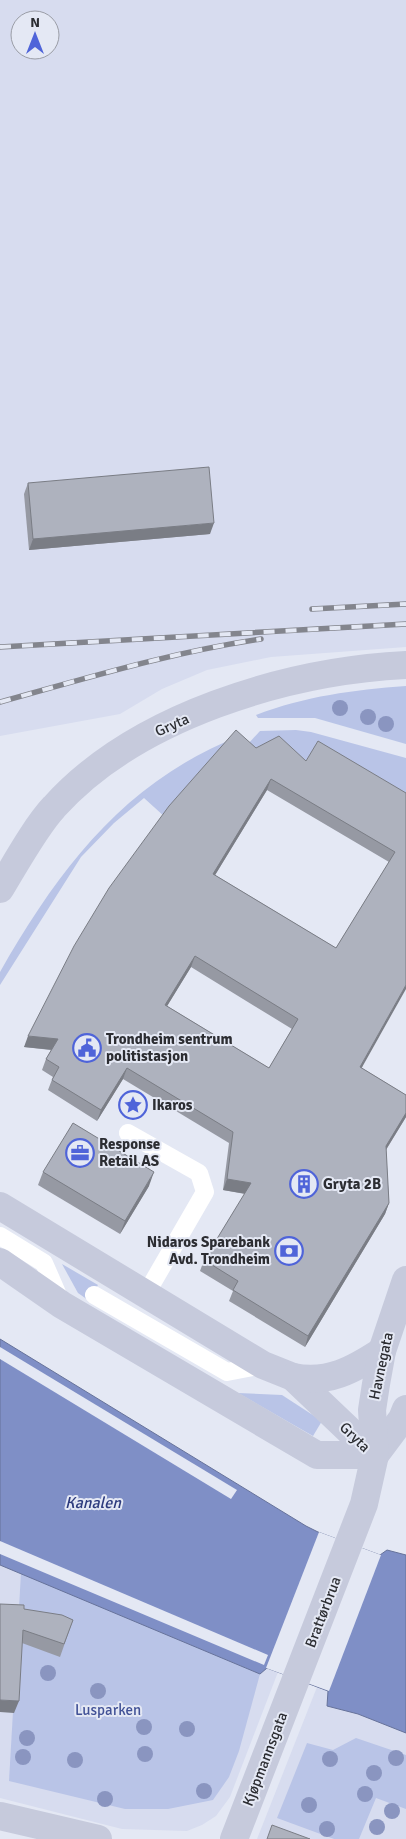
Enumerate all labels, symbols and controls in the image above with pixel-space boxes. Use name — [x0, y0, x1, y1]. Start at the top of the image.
north arrow — [10, 10, 60, 60]
text: N — [30, 14, 40, 31]
street label: Gryta — [152, 710, 192, 740]
place label: Trondheim sentrum politistasjon — [106, 1030, 233, 1065]
public building icon: Trondheim sentrum politistasjon — [72, 1033, 102, 1063]
place icon: Ikaros — [118, 1090, 148, 1120]
place label: Ikaros — [152, 1096, 193, 1114]
place label: Response Retail AS — [99, 1135, 160, 1170]
office icon: Response Retail AS — [65, 1138, 95, 1168]
building icon: Gryta 2B — [289, 1169, 319, 1199]
place label: Gryta 2B — [323, 1175, 381, 1193]
place label: Nidaros Sparebank Avd. Trondheim — [147, 1233, 270, 1268]
bank icon: Nidaros Sparebank Avd. Trondheim — [274, 1236, 304, 1266]
street label: Havnegata — [365, 1331, 397, 1401]
street label: Gryta — [336, 1418, 374, 1456]
water label: Kanalen — [65, 1493, 122, 1513]
street label: Brattørbrua — [301, 1574, 345, 1650]
park label: Lusparken — [75, 1701, 141, 1719]
street label: Kjøpmannsgata — [239, 1709, 291, 1809]

